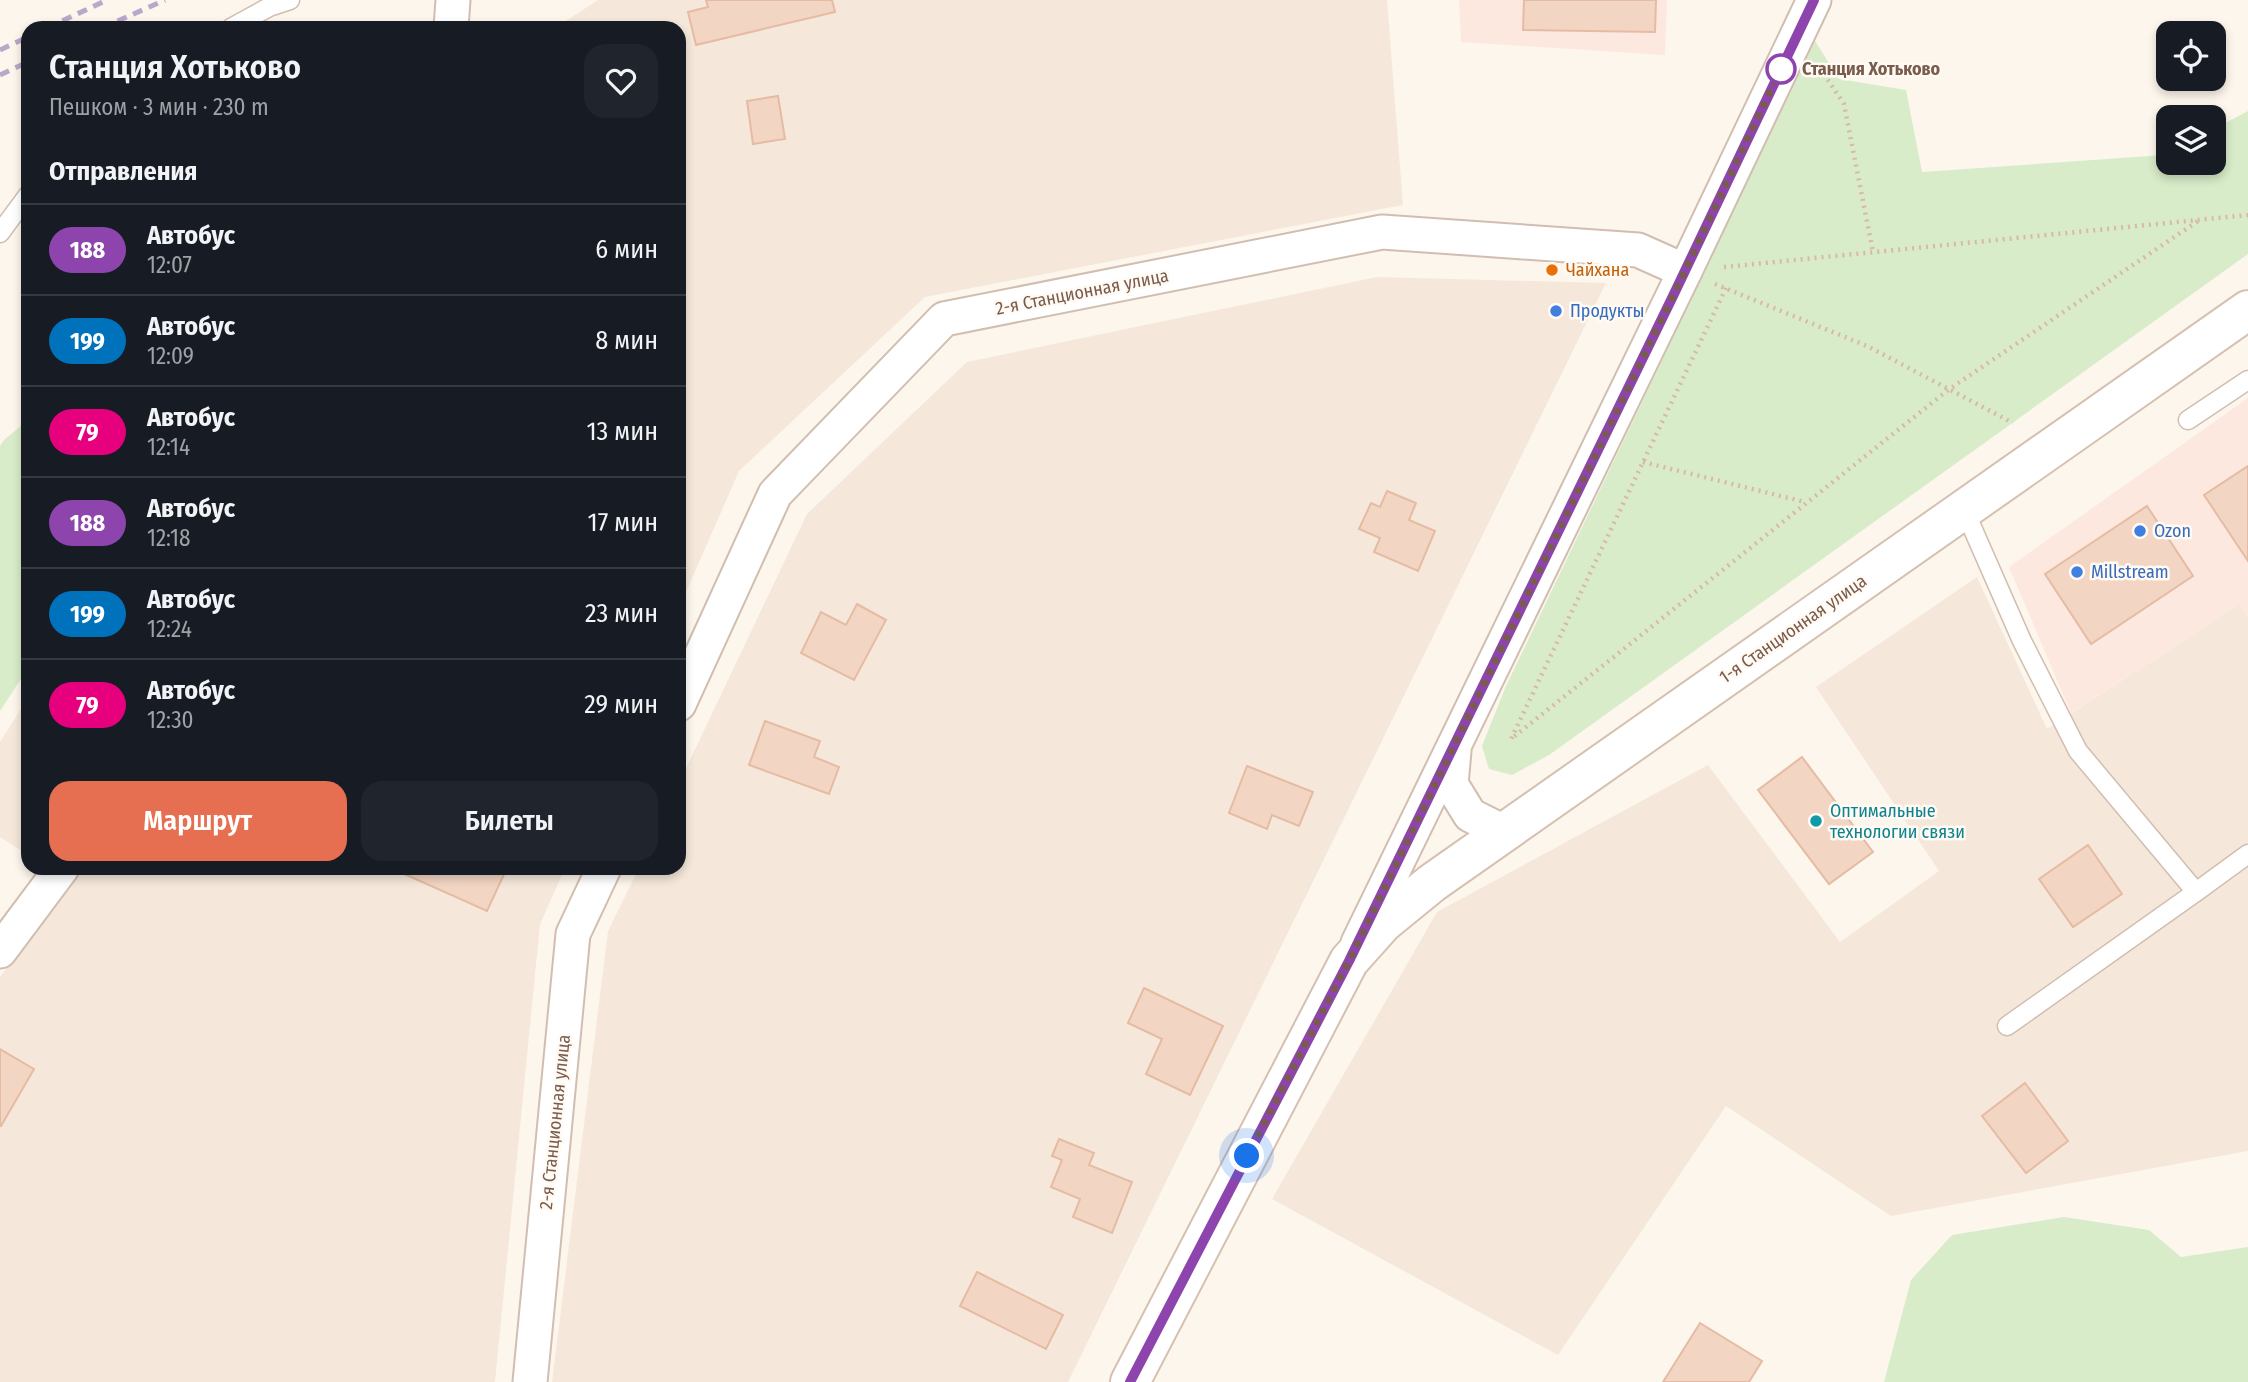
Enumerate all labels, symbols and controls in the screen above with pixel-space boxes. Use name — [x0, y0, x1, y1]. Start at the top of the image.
map controls — [2156, 21, 2226, 175]
button: locate — [2156, 21, 2226, 91]
button: heart — [584, 44, 658, 118]
text: Станция Хотьково — [49, 47, 301, 87]
marker: Станция Хотьково — [1766, 54, 1796, 84]
place label: Станция Хотьково — [1802, 58, 1941, 80]
text: Пешком · 3 мин · 230 m — [49, 93, 269, 121]
button: layers — [2156, 105, 2226, 175]
text: Отправления — [49, 156, 198, 187]
text: Автобус — [147, 220, 235, 251]
text: 6 мин — [595, 234, 658, 265]
text: 188 — [70, 236, 105, 264]
text: 12:07 — [147, 251, 192, 279]
place label: Чайхана — [1566, 259, 1629, 281]
marker: Чайхана — [1544, 262, 1560, 278]
street label: 2-я Станционная улица — [994, 264, 1171, 320]
place label: Продукты — [1570, 300, 1645, 322]
marker: Продукты — [1548, 303, 1564, 319]
text: Автобус — [147, 311, 235, 342]
text: 8 мин — [595, 325, 658, 356]
text: 199 — [70, 327, 105, 355]
text: 12:09 — [147, 342, 194, 370]
text: Автобус — [147, 402, 235, 433]
text: 13 мин — [586, 416, 658, 447]
text: 79 — [76, 418, 99, 446]
text: 12:14 — [147, 433, 190, 461]
text: Автобус — [147, 493, 235, 524]
text: 17 мин — [588, 507, 658, 538]
text: 188 — [70, 509, 105, 537]
place label: Ozon — [2154, 520, 2191, 542]
marker: Ozon — [2132, 523, 2148, 539]
text: 12:18 — [147, 524, 191, 552]
place label: Millstream — [2091, 561, 2169, 583]
marker: Millstream — [2069, 564, 2085, 580]
street label: 1-я Станционная улица — [1715, 570, 1871, 688]
text: Автобус — [147, 584, 235, 615]
text: 23 мин — [585, 598, 658, 629]
text: 199 — [70, 600, 105, 628]
text: 12:24 — [147, 615, 192, 643]
text: Автобус — [147, 675, 235, 706]
text: 29 мин — [584, 689, 658, 720]
text: 79 — [76, 691, 99, 719]
text: 12:30 — [147, 706, 194, 734]
button: Маршрут — [49, 781, 347, 861]
button: Билеты — [361, 781, 658, 861]
place label: Оптимальные технологии связи — [1830, 800, 1965, 843]
marker: Оптимальные технологии связи — [1808, 813, 1824, 829]
street label: 2-я Станционная улица — [535, 1033, 575, 1211]
your location — [1229, 1138, 1264, 1173]

